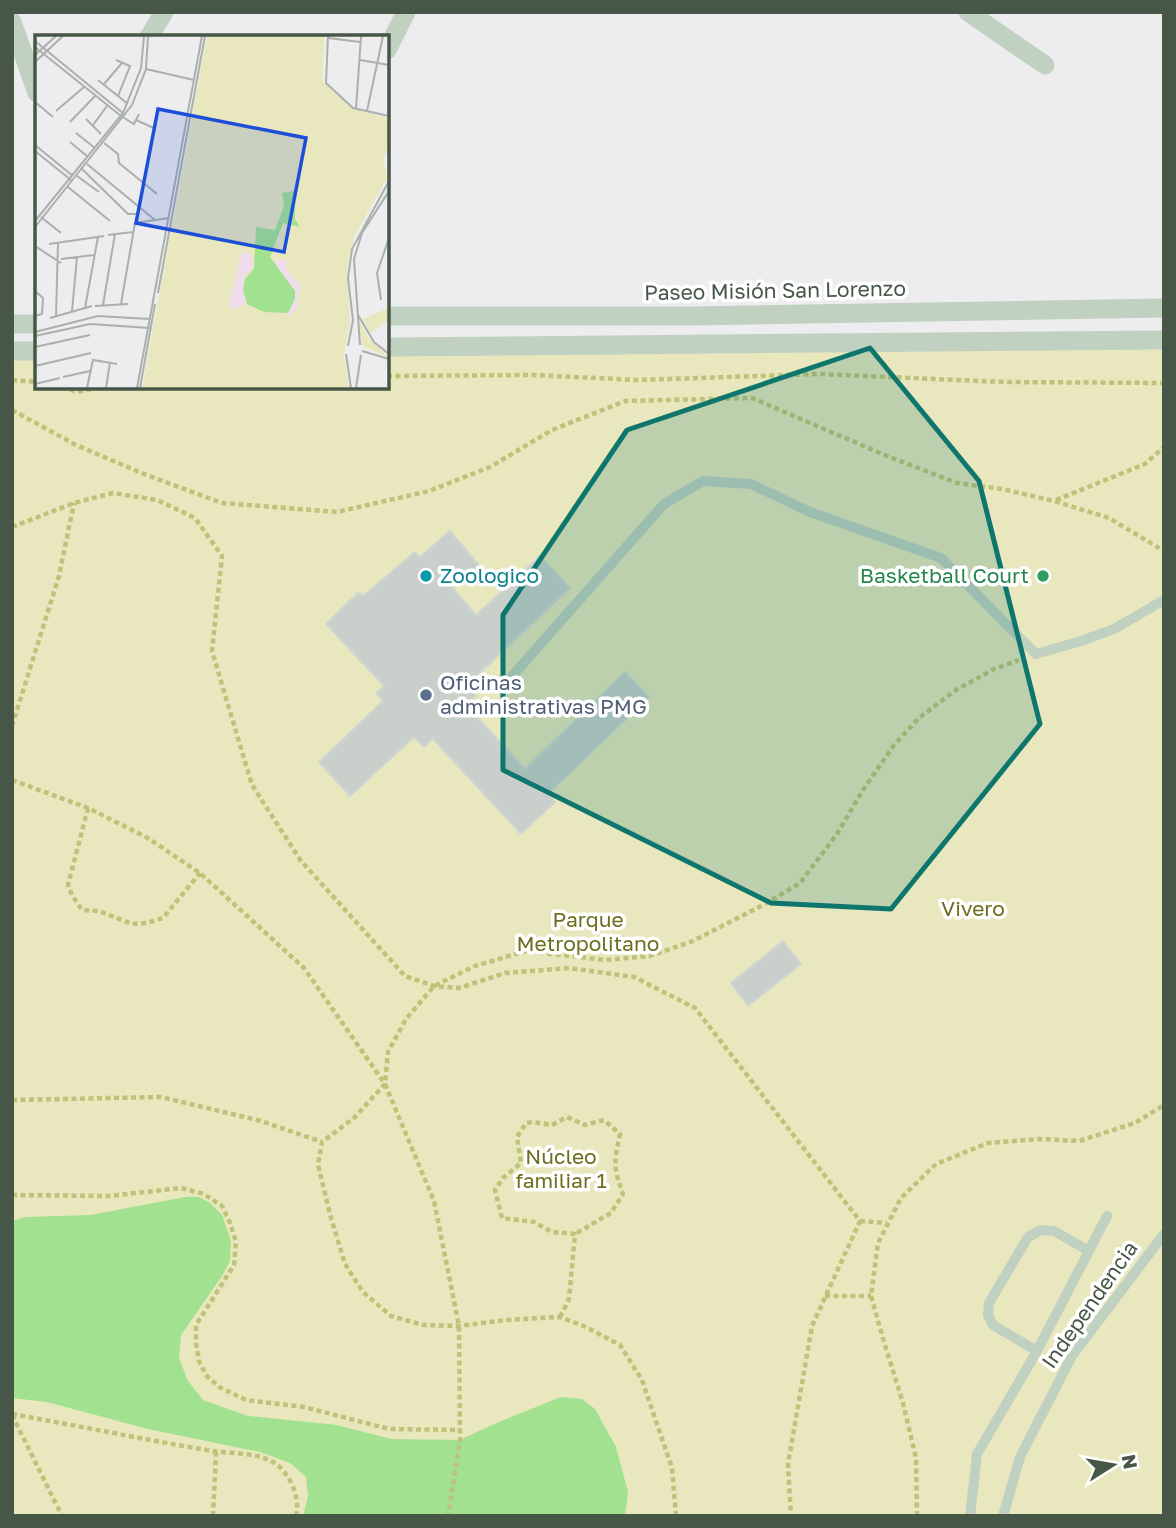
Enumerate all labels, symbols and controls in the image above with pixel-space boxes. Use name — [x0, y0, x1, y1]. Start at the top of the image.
inset map — [35, 35, 388, 388]
street label: Paseo Misión San Lorenzo — [644, 275, 906, 305]
place label: Zoologico — [440, 562, 539, 588]
place label: Basketball Court — [860, 562, 1029, 588]
marker: Zoologico — [418, 568, 434, 584]
marker: Basketball Court — [1035, 568, 1051, 584]
place label: Oficinas administrativas PMG — [440, 669, 647, 719]
marker: Oficinas administrativas PMG — [418, 687, 434, 703]
park label: Vivero — [941, 895, 1005, 921]
park label: Parque Metropolitano — [517, 906, 659, 956]
park label: Núcleo familiar 1 — [515, 1143, 607, 1193]
street label: Independencia — [1036, 1236, 1143, 1373]
north arrow — [1078, 1430, 1148, 1500]
text: N — [1118, 1452, 1143, 1471]

